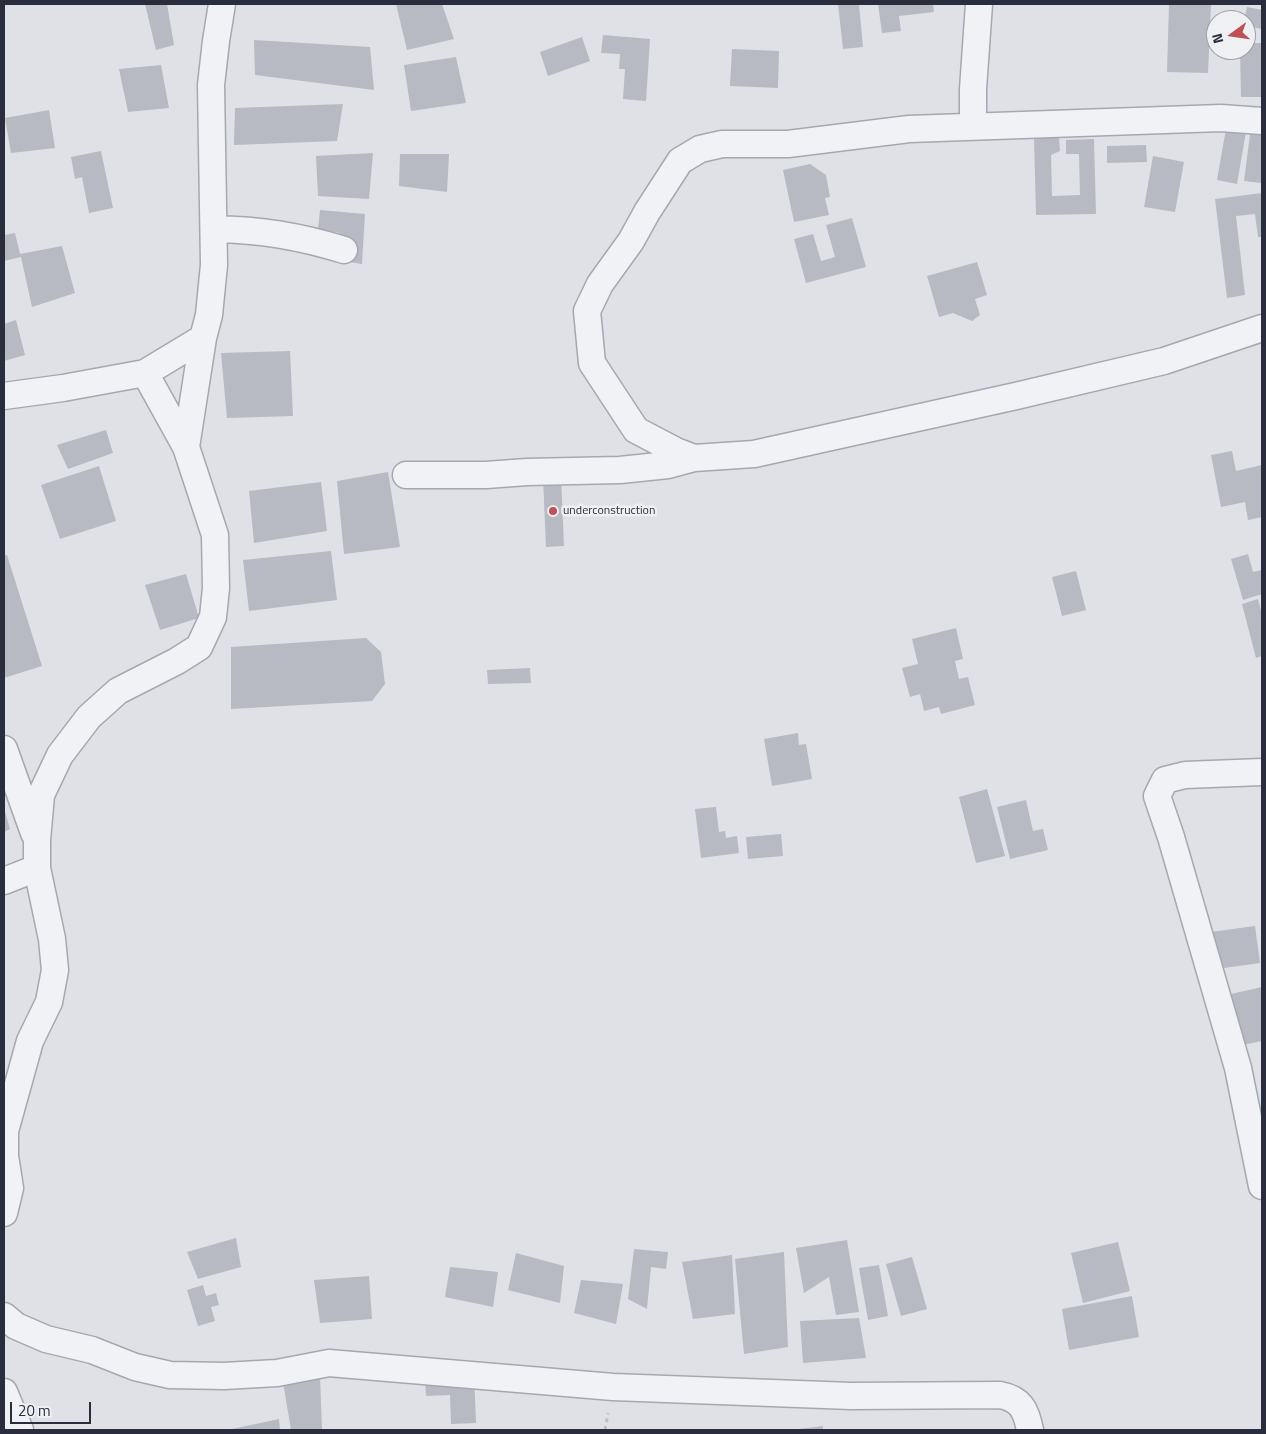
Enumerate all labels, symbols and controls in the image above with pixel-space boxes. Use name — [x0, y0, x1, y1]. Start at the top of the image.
north arrow — [1206, 10, 1256, 60]
text: N — [1206, 31, 1228, 46]
place label: underconstruction — [563, 504, 655, 518]
marker: underconstruction — [547, 505, 559, 517]
scale bar — [12, 1392, 94, 1424]
text: 20 m — [18, 1399, 51, 1422]

